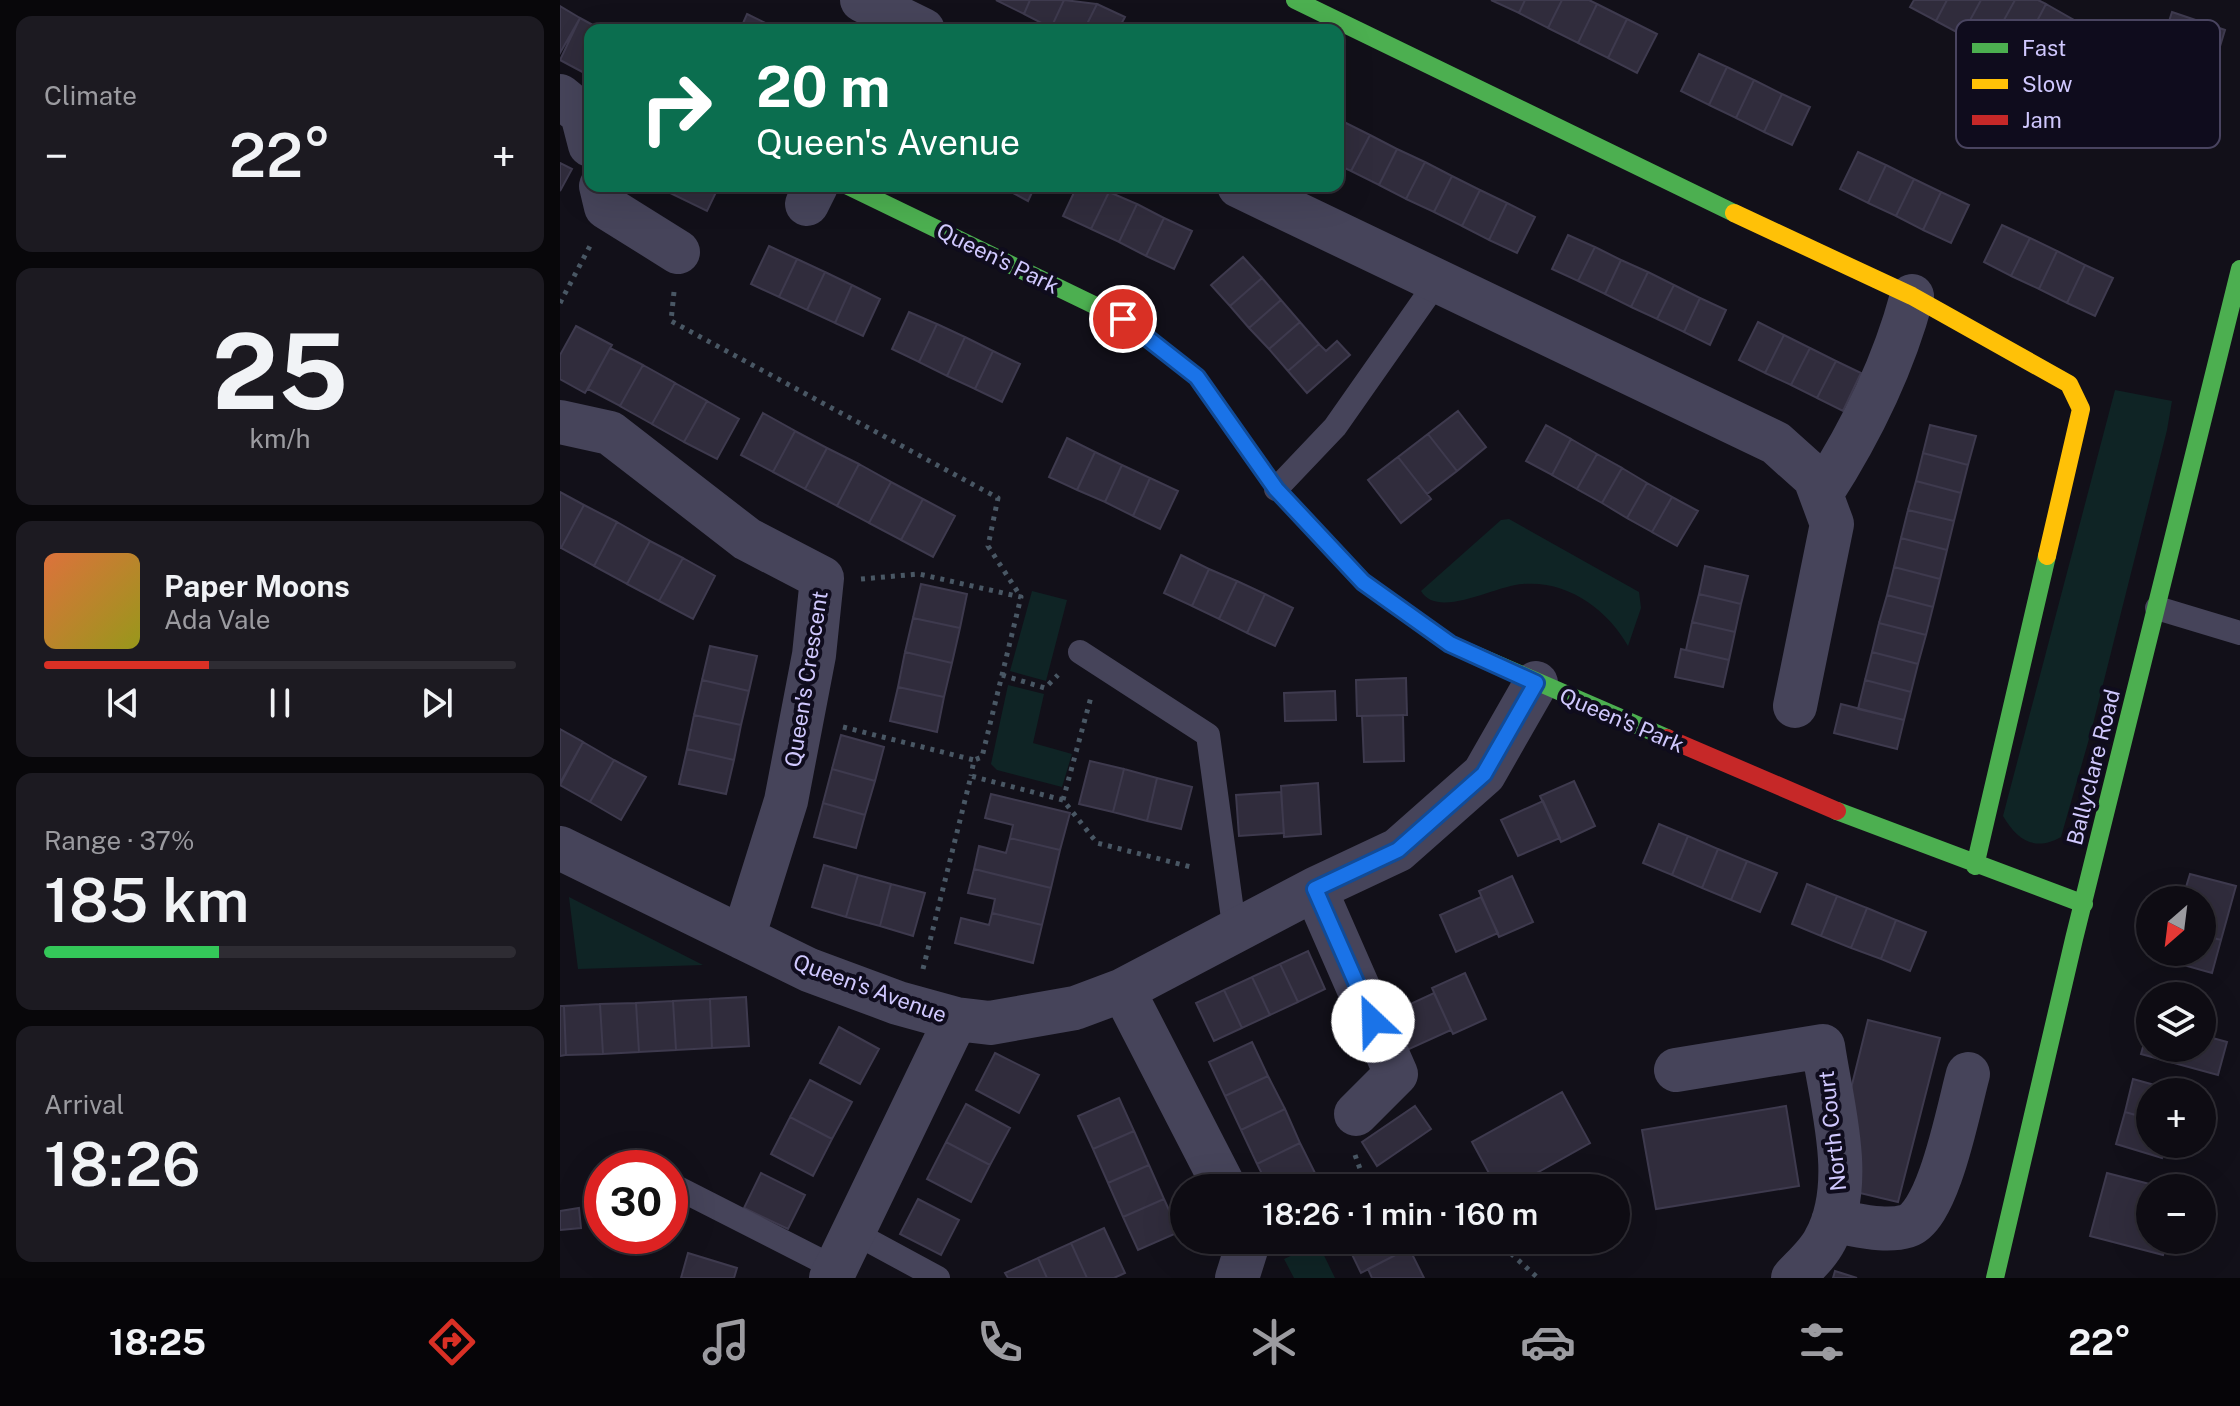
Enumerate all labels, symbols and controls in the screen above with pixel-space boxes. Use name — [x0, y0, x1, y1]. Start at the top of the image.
legend — [1956, 20, 2220, 148]
text: Fast — [2022, 35, 2066, 61]
text: 20 m — [756, 54, 890, 120]
icon: right — [624, 56, 728, 160]
text: Slow — [2022, 71, 2072, 97]
text: Climate — [44, 80, 137, 111]
text: Jam — [2022, 107, 2062, 133]
text: 22° — [229, 120, 331, 191]
text: Queen's Avenue — [756, 121, 1020, 163]
text: − — [44, 130, 68, 182]
text: + — [492, 130, 516, 182]
street label: Queen's Park — [933, 217, 1063, 299]
pin — [1089, 285, 1157, 353]
icon: arrive — [1101, 297, 1145, 341]
text: 25 — [212, 310, 348, 432]
text: km/h — [249, 423, 311, 454]
text: Paper Moons — [164, 568, 350, 604]
street label: Queen's Crescent — [779, 589, 833, 769]
text: Ada Vale — [164, 604, 270, 635]
icon: previous — [101, 681, 145, 725]
icon: pause — [258, 681, 302, 725]
icon: next — [415, 681, 459, 725]
street label: Queen's Park — [1556, 682, 1688, 758]
street label: Ballyclare Road — [2061, 686, 2125, 848]
text: Range · 37% — [44, 825, 194, 856]
text: 185 km — [44, 865, 249, 936]
north arrow — [2136, 886, 2216, 966]
map controls — [2136, 886, 2216, 1254]
street label: Queen's Avenue — [790, 948, 950, 1028]
position arrow — [1331, 979, 1415, 1063]
button: layers — [2136, 982, 2216, 1062]
street label: North Court — [1813, 1069, 1851, 1193]
button: + — [2136, 1078, 2216, 1158]
text: Arrival — [44, 1089, 124, 1120]
text: 18:26 — [44, 1129, 201, 1200]
speed limit sign: 30 — [584, 1150, 688, 1254]
button: − — [2136, 1174, 2216, 1254]
text: 18:26 · 1 min · 160 m — [1262, 1196, 1538, 1232]
icon: directions — [424, 1314, 480, 1370]
icon: music — [698, 1314, 754, 1370]
icon: phone — [972, 1314, 1028, 1370]
icon: climate — [1246, 1314, 1302, 1370]
icon: car — [1520, 1314, 1576, 1370]
icon: filters — [1794, 1314, 1850, 1370]
text: 18:25 — [109, 1321, 206, 1363]
text: 22° — [2068, 1321, 2131, 1363]

